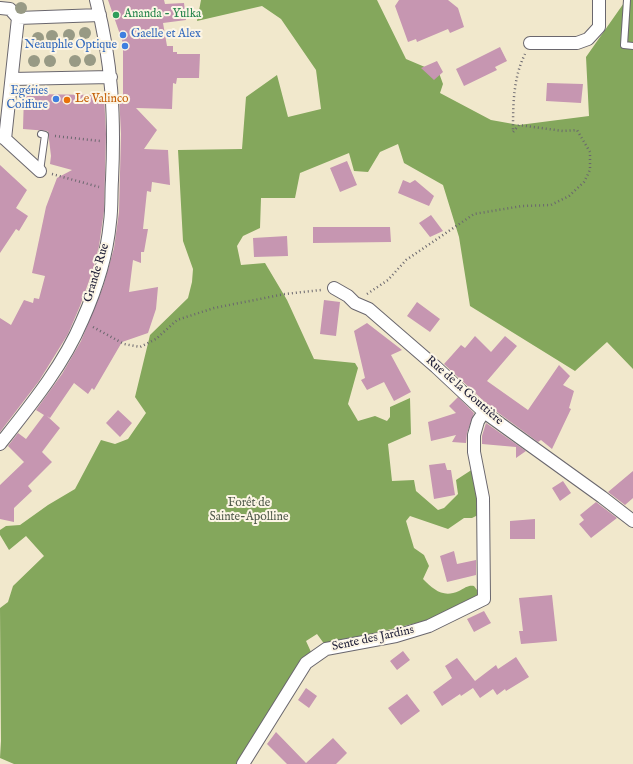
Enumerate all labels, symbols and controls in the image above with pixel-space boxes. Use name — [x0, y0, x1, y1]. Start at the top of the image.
place label: Ananda - Yulka — [124, 8, 201, 22]
marker: Ananda - Yulka — [111, 10, 121, 20]
place label: Gaelle et Alex — [131, 28, 201, 42]
marker: Gaelle et Alex — [118, 30, 128, 40]
place label: Neauphle Optique — [24, 39, 117, 53]
marker: Neauphle Optique — [120, 41, 130, 51]
place label: Egéries Coiffure — [7, 85, 48, 113]
place label: Le Valinco — [75, 93, 129, 107]
marker: Egéries Coiffure — [51, 94, 61, 104]
marker: Le Valinco — [62, 95, 72, 105]
street label: Grande Rue — [81, 242, 113, 304]
street label: Rue de la Gouttière — [422, 353, 506, 429]
park label: Forêt de Sainte-Apolline — [210, 497, 288, 525]
street label: Sente des Jardins — [331, 623, 415, 655]

